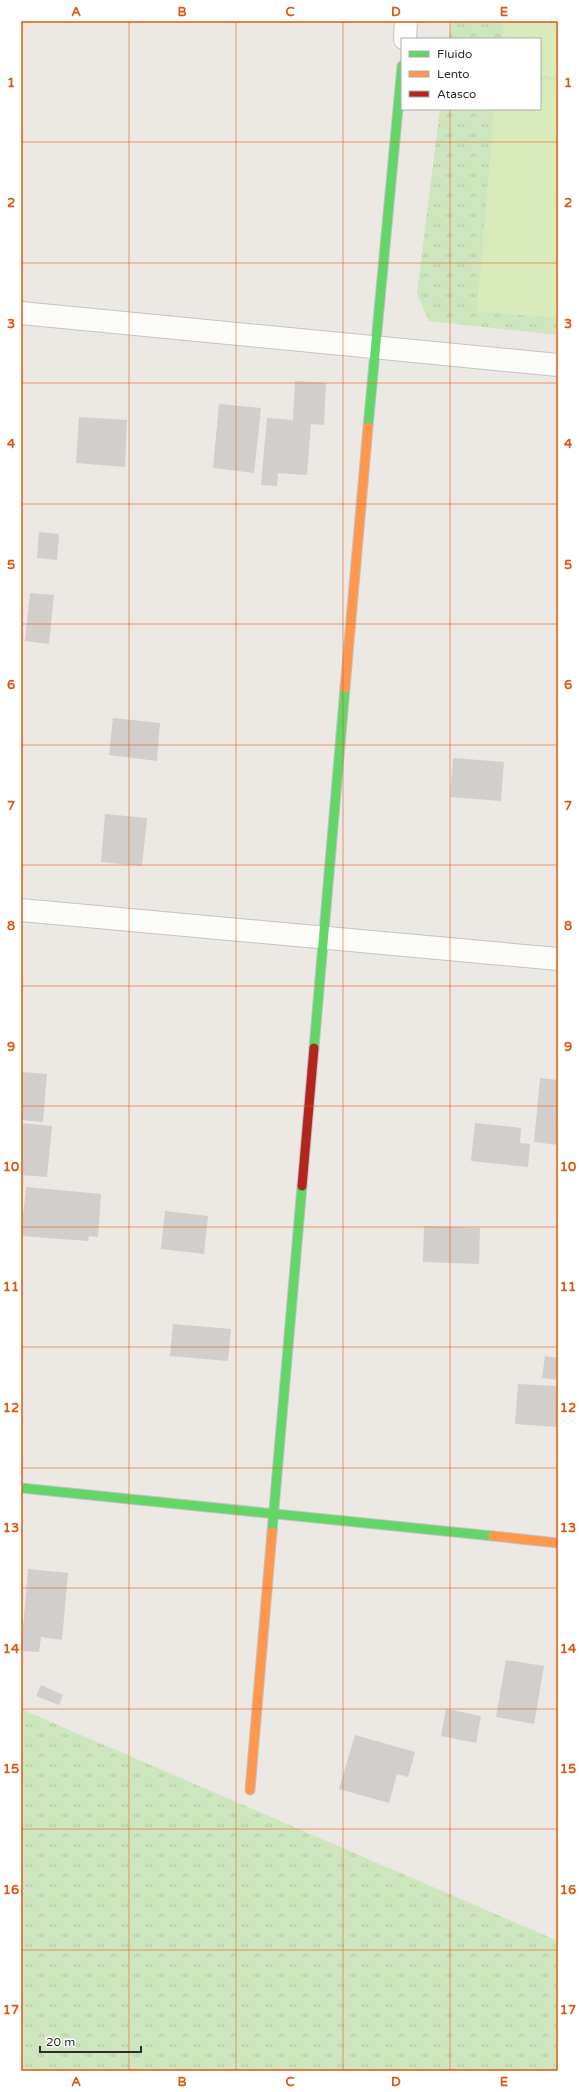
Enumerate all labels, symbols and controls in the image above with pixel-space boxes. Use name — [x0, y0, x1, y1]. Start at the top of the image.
text: A — [71, 4, 81, 20]
text: B — [177, 4, 187, 20]
text: C — [285, 4, 295, 20]
text: D — [391, 4, 401, 20]
text: E — [500, 4, 508, 20]
legend — [401, 38, 541, 110]
text: Fluido — [437, 47, 472, 61]
text: Lento — [437, 67, 470, 81]
text: 1 — [7, 75, 15, 91]
text: 1 — [564, 75, 572, 91]
text: Atasco — [437, 87, 476, 101]
text: 2 — [7, 195, 15, 211]
text: 2 — [564, 195, 572, 211]
text: 3 — [7, 316, 15, 332]
text: 3 — [564, 316, 572, 332]
text: 4 — [7, 436, 16, 452]
text: 4 — [564, 436, 573, 452]
text: 5 — [7, 557, 15, 573]
text: 5 — [564, 557, 572, 573]
text: 6 — [7, 677, 15, 693]
text: 6 — [564, 677, 572, 693]
text: 7 — [7, 798, 15, 814]
text: 7 — [564, 798, 572, 814]
text: 8 — [7, 918, 15, 934]
text: 8 — [564, 918, 572, 934]
text: 9 — [7, 1039, 15, 1055]
text: 9 — [564, 1039, 572, 1055]
text: 10 — [3, 1159, 19, 1175]
text: 10 — [560, 1159, 576, 1175]
text: 11 — [3, 1279, 19, 1295]
text: 11 — [560, 1279, 576, 1295]
text: 12 — [3, 1400, 19, 1416]
text: 12 — [560, 1400, 576, 1416]
text: 13 — [3, 1520, 19, 1536]
text: 13 — [560, 1520, 576, 1536]
text: 14 — [3, 1641, 20, 1657]
text: 14 — [560, 1641, 577, 1657]
text: 15 — [3, 1761, 19, 1777]
text: 15 — [560, 1761, 576, 1777]
text: 16 — [3, 1882, 19, 1898]
text: 16 — [560, 1882, 576, 1898]
text: 17 — [3, 2002, 19, 2018]
text: 17 — [560, 2002, 576, 2018]
scale bar — [40, 2028, 141, 2054]
text: 20 m — [46, 2035, 75, 2049]
text: A — [71, 2074, 81, 2090]
text: B — [177, 2074, 187, 2090]
text: C — [285, 2074, 295, 2090]
text: D — [391, 2074, 401, 2090]
text: E — [500, 2074, 508, 2090]

